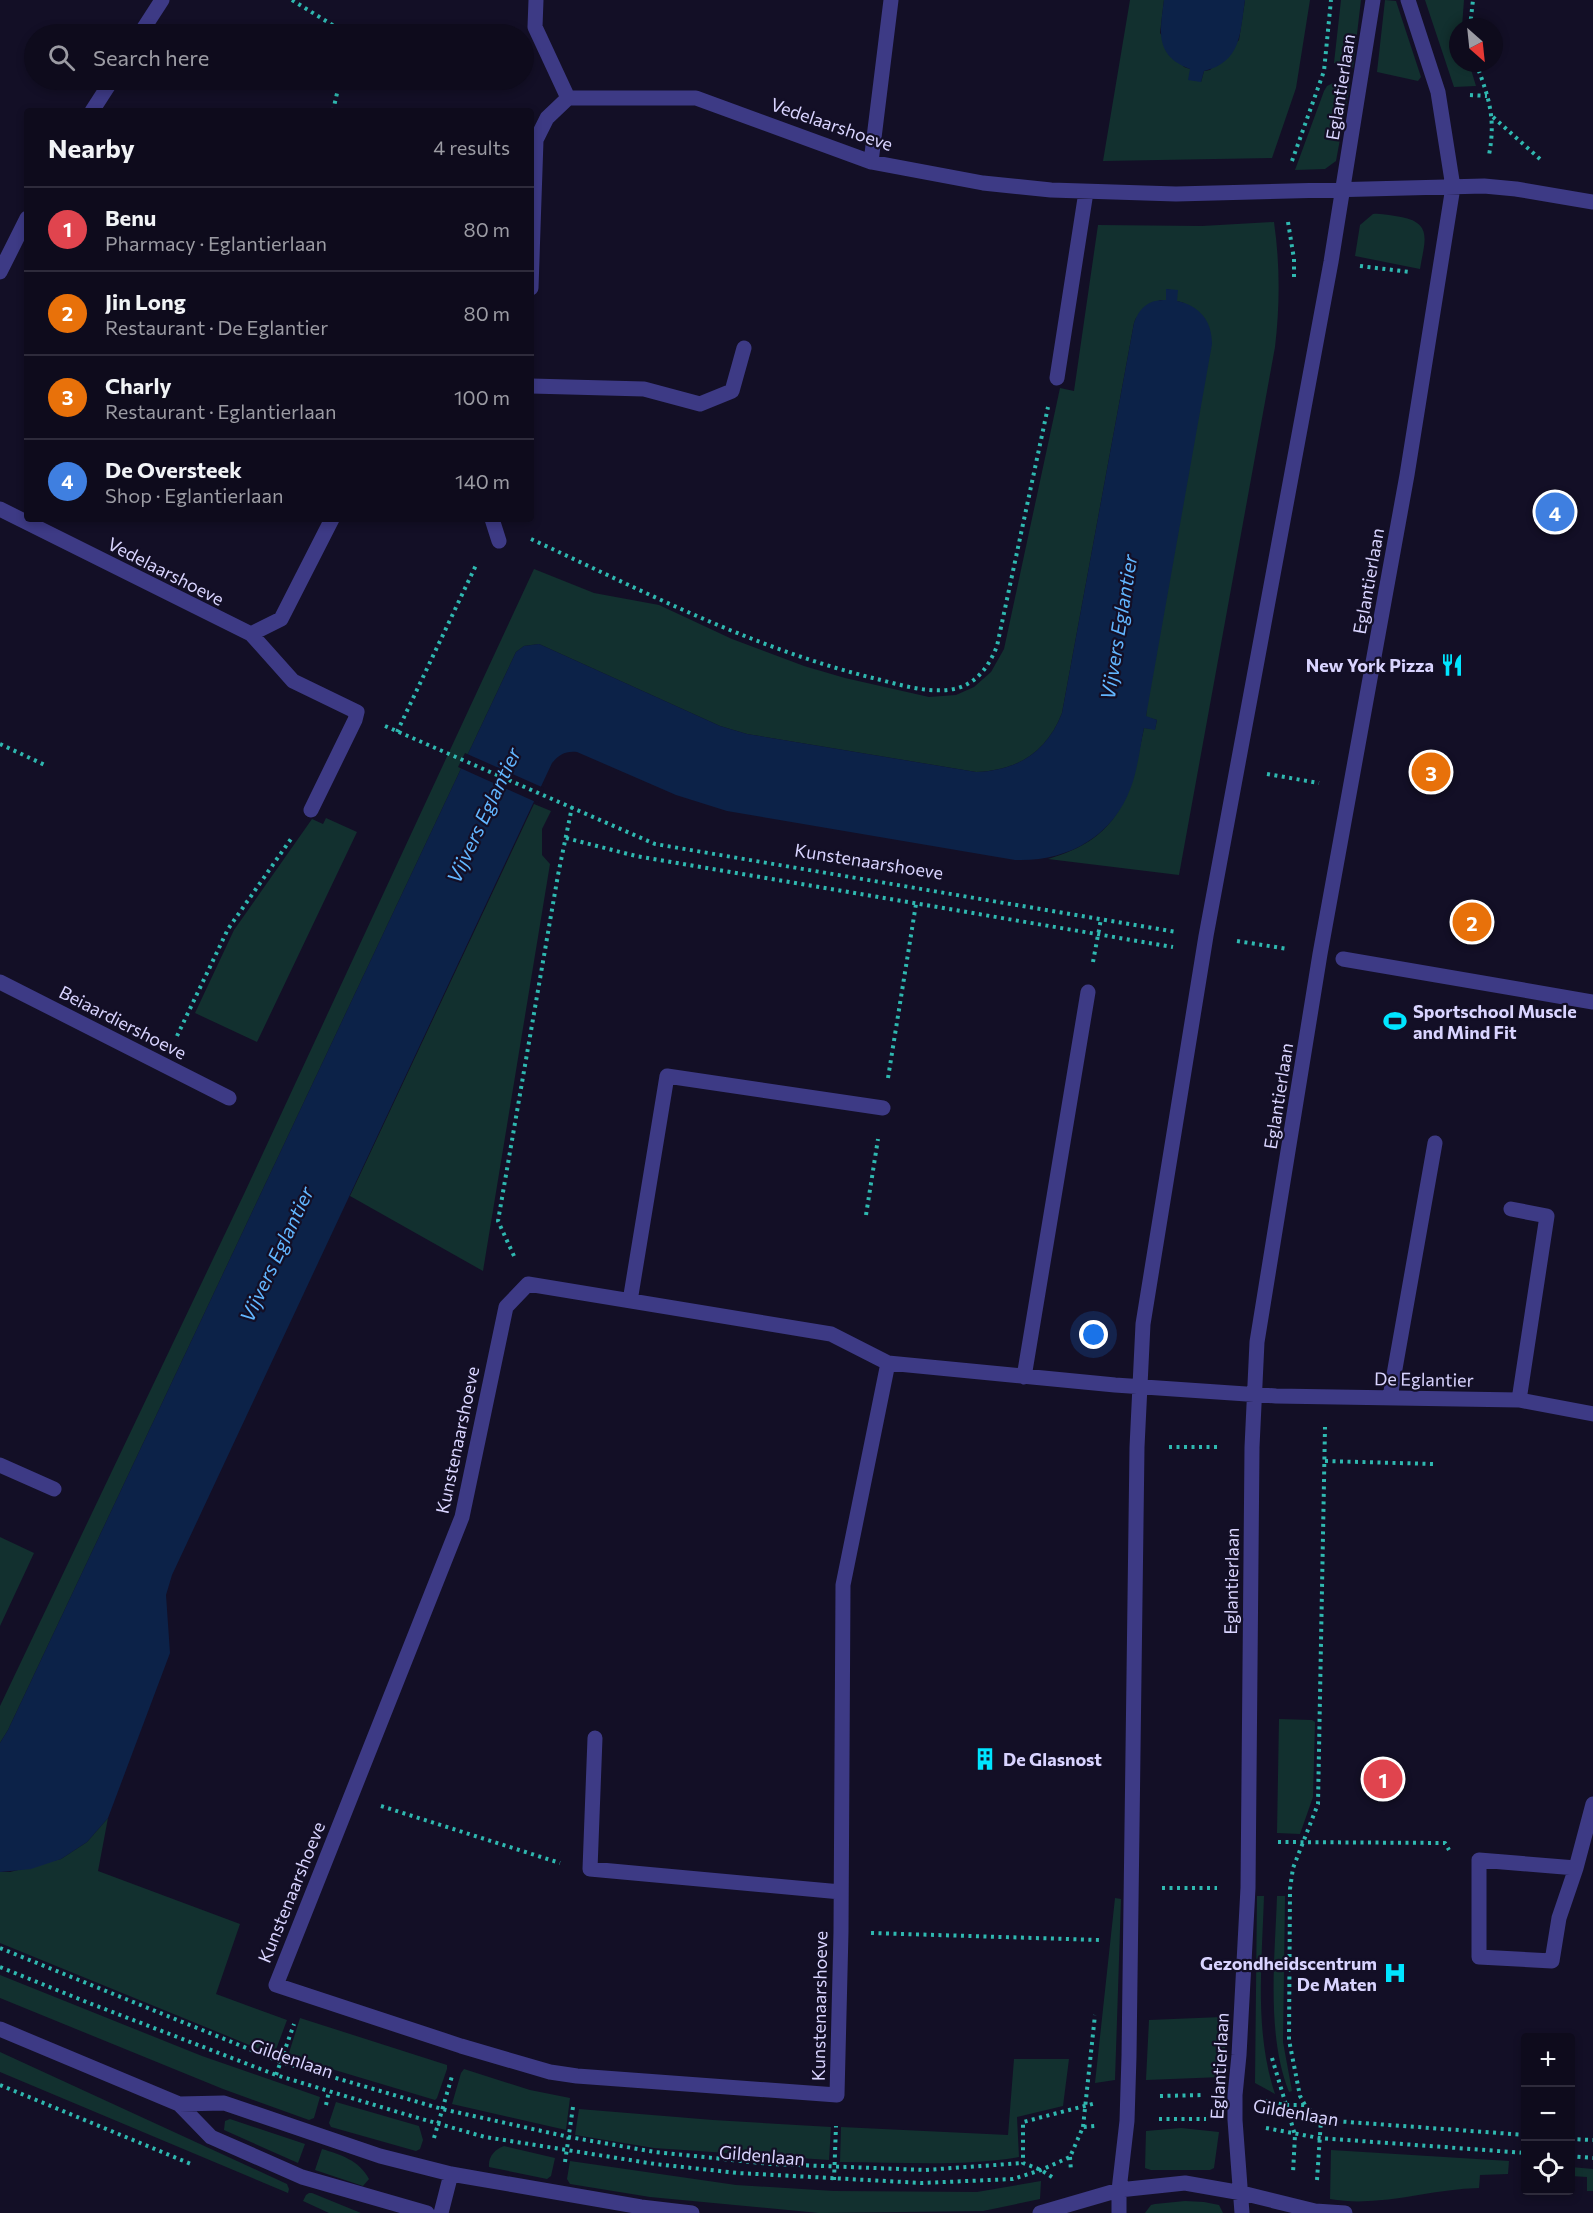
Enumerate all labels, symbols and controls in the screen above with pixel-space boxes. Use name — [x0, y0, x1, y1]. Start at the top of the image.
north arrow — [1449, 18, 1503, 72]
search box — [24, 24, 534, 90]
street label: Eglantierlaan — [1321, 32, 1359, 142]
icon: search — [45, 41, 78, 74]
text: Search here — [93, 44, 209, 71]
street label: Vedelaarshoeve — [768, 93, 896, 155]
text: Nearby — [48, 132, 135, 163]
text: 4 results — [433, 135, 510, 159]
text: Benu — [105, 204, 156, 231]
text: 1 — [63, 217, 72, 241]
text: 80 m — [464, 217, 510, 241]
text: Pharmacy · Eglantierlaan — [105, 231, 327, 255]
text: Jin Long — [105, 288, 186, 315]
text: 2 — [62, 301, 73, 325]
text: 80 m — [464, 301, 510, 325]
text: Restaurant · De Eglantier — [105, 315, 328, 339]
text: Charly — [105, 372, 172, 399]
text: 3 — [62, 385, 73, 409]
text: 100 m — [454, 385, 510, 409]
text: Restaurant · Eglantierlaan — [105, 399, 337, 423]
text: De Oversteek — [105, 456, 242, 483]
text: 4 — [61, 469, 74, 493]
text: 140 m — [455, 469, 510, 493]
text: Shop · Eglantierlaan — [105, 483, 283, 507]
pin: 4 — [1536, 490, 1574, 534]
street label: Eglantierlaan — [1348, 526, 1388, 636]
street label: Vedelaarshoeve — [104, 532, 228, 610]
water label: Vijvers Eglantier — [1095, 552, 1141, 701]
restaurant icon: New York Pizza — [1439, 652, 1465, 678]
place label: New York Pizza — [1306, 654, 1434, 676]
water label: Vijvers Eglantier — [441, 743, 525, 887]
pin: 3 — [1412, 750, 1450, 794]
street label: Kunstenaarshoeve — [793, 838, 945, 884]
pin: 2 — [1452, 900, 1492, 944]
street label: Beiaardiershoeve — [56, 980, 190, 1064]
place label: Sportschool Muscle and Mind Fit — [1413, 1000, 1577, 1043]
sports icon: Sportschool Muscle and Mind Fit — [1382, 1008, 1408, 1034]
street label: Eglantierlaan — [1259, 1041, 1297, 1151]
water label: Vijvers Eglantier — [234, 1182, 318, 1326]
your location — [1079, 1320, 1108, 1349]
street label: Kunstenaarshoeve — [431, 1364, 483, 1516]
street label: De Eglantier — [1374, 1367, 1474, 1391]
street label: Eglantierlaan — [1219, 1527, 1243, 1635]
building icon: De Glasnost — [972, 1746, 998, 1772]
place label: De Glasnost — [1003, 1748, 1102, 1770]
pin: 1 — [1364, 1756, 1402, 1802]
street label: Kunstenaarshoeve — [253, 1818, 329, 1966]
street label: Kunstenaarshoeve — [807, 1931, 831, 2081]
place label: Gezondheidscentrum De Maten — [1200, 1952, 1377, 1995]
hospital icon: Gezondheidscentrum De Maten — [1382, 1960, 1408, 1986]
street label: Eglantierlaan — [1205, 2012, 1233, 2120]
map controls — [1521, 2033, 1575, 2195]
button: + — [1521, 2033, 1575, 2087]
street label: Gildenlaan — [248, 2034, 336, 2082]
button: − — [1521, 2087, 1575, 2141]
street label: Gildenlaan — [1252, 2094, 1340, 2130]
street label: Gildenlaan — [718, 2140, 806, 2170]
button: locate — [1521, 2141, 1575, 2195]

